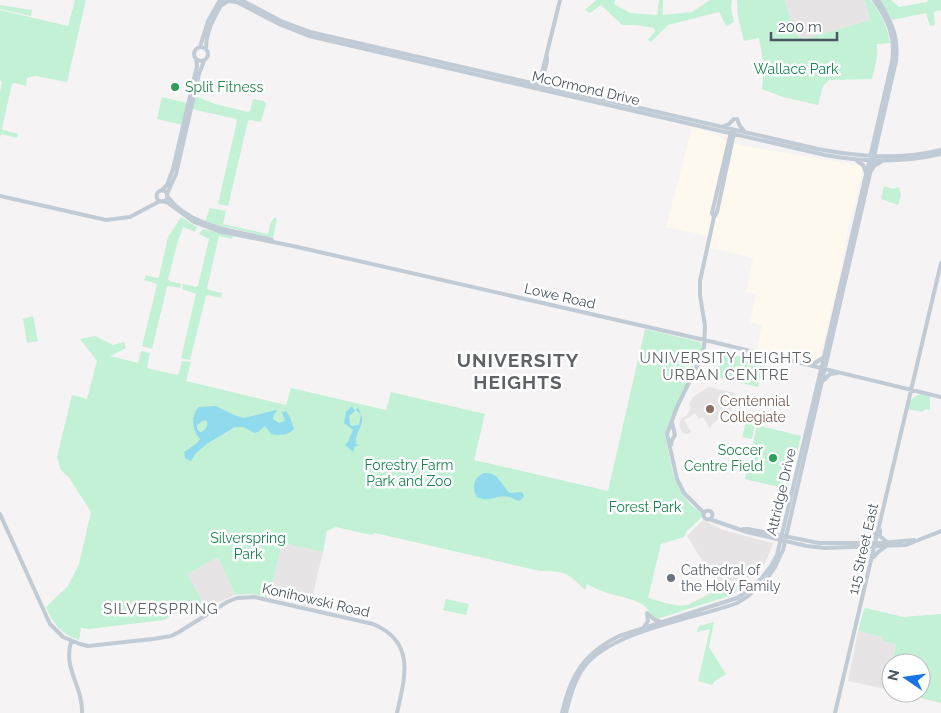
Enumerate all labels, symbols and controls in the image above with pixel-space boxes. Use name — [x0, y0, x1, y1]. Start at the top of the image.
scale bar — [771, 10, 837, 42]
text: 200 m — [778, 18, 822, 36]
park label: Wallace Park — [754, 61, 839, 77]
street label: McOrmond Drive — [531, 68, 641, 108]
place label: Split Fitness — [185, 79, 263, 95]
marker: Split Fitness — [169, 81, 181, 93]
street label: Lowe Road — [523, 280, 597, 312]
district label: UNIVERSITY HEIGHTS — [457, 349, 579, 393]
district label: UNIVERSITY HEIGHTS URBAN CENTRE — [640, 349, 812, 384]
place label: Centennial Collegiate — [720, 393, 790, 425]
marker: Centennial Collegiate — [704, 403, 716, 415]
place label: Soccer Centre Field — [684, 442, 763, 474]
street label: Attridge Drive — [763, 447, 799, 537]
marker: Soccer Centre Field — [767, 452, 779, 464]
park label: Forestry Farm Park and Zoo — [365, 457, 453, 489]
park label: Forest Park — [609, 499, 682, 515]
street label: 115 Street East — [845, 502, 881, 596]
park label: Silverspring Park — [210, 530, 286, 562]
place label: Cathedral of the Holy Family — [681, 562, 781, 594]
marker: Cathedral of the Holy Family — [665, 572, 677, 584]
street label: Konihowski Road — [261, 580, 371, 620]
district label: SILVERSPRING — [103, 600, 219, 618]
north arrow — [881, 653, 931, 703]
text: N — [884, 668, 902, 682]

